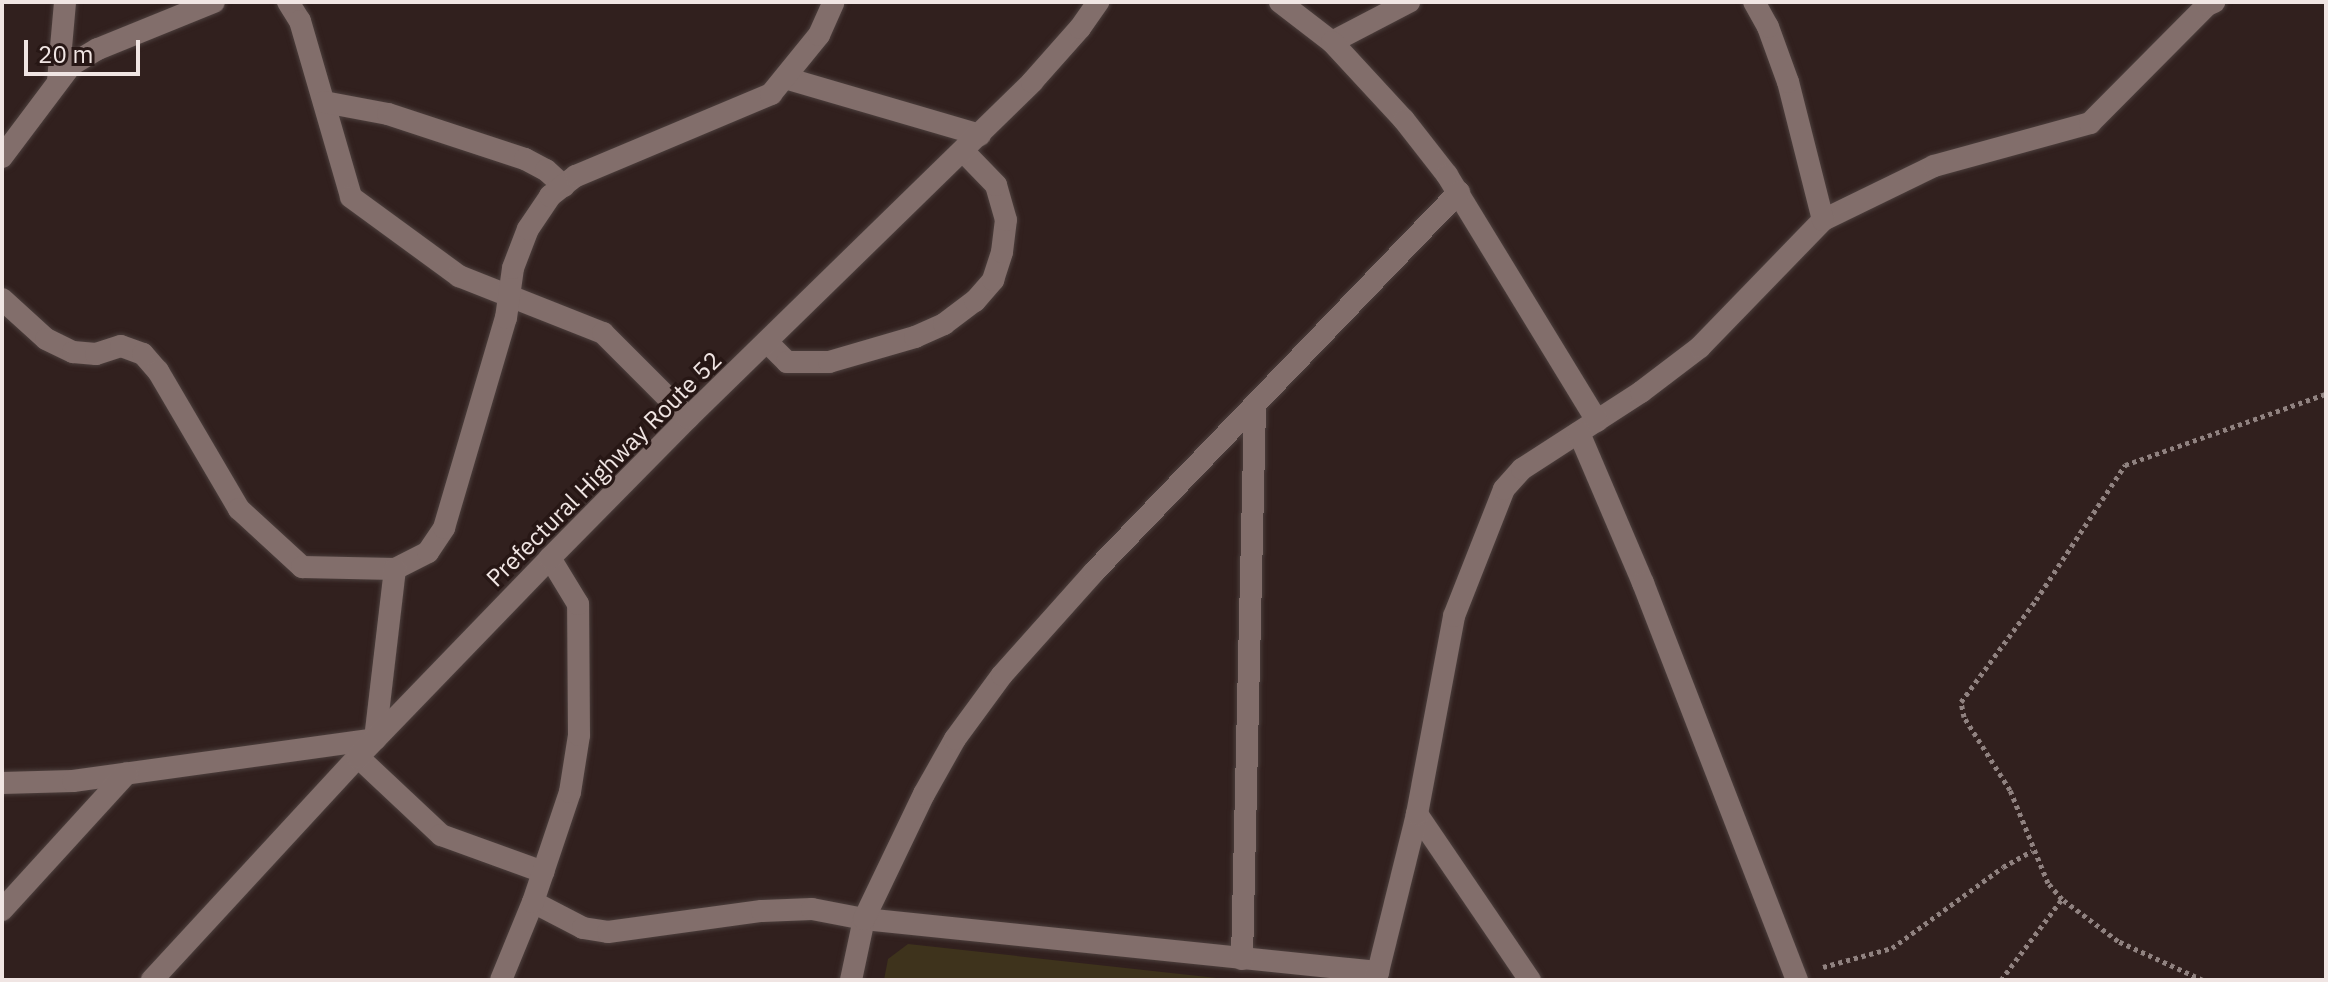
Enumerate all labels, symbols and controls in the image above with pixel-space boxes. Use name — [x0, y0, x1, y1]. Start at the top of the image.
scale bar — [28, 24, 144, 74]
text: 20 m — [38, 38, 93, 70]
street label: Prefectural Highway Route 52 — [480, 345, 728, 593]

